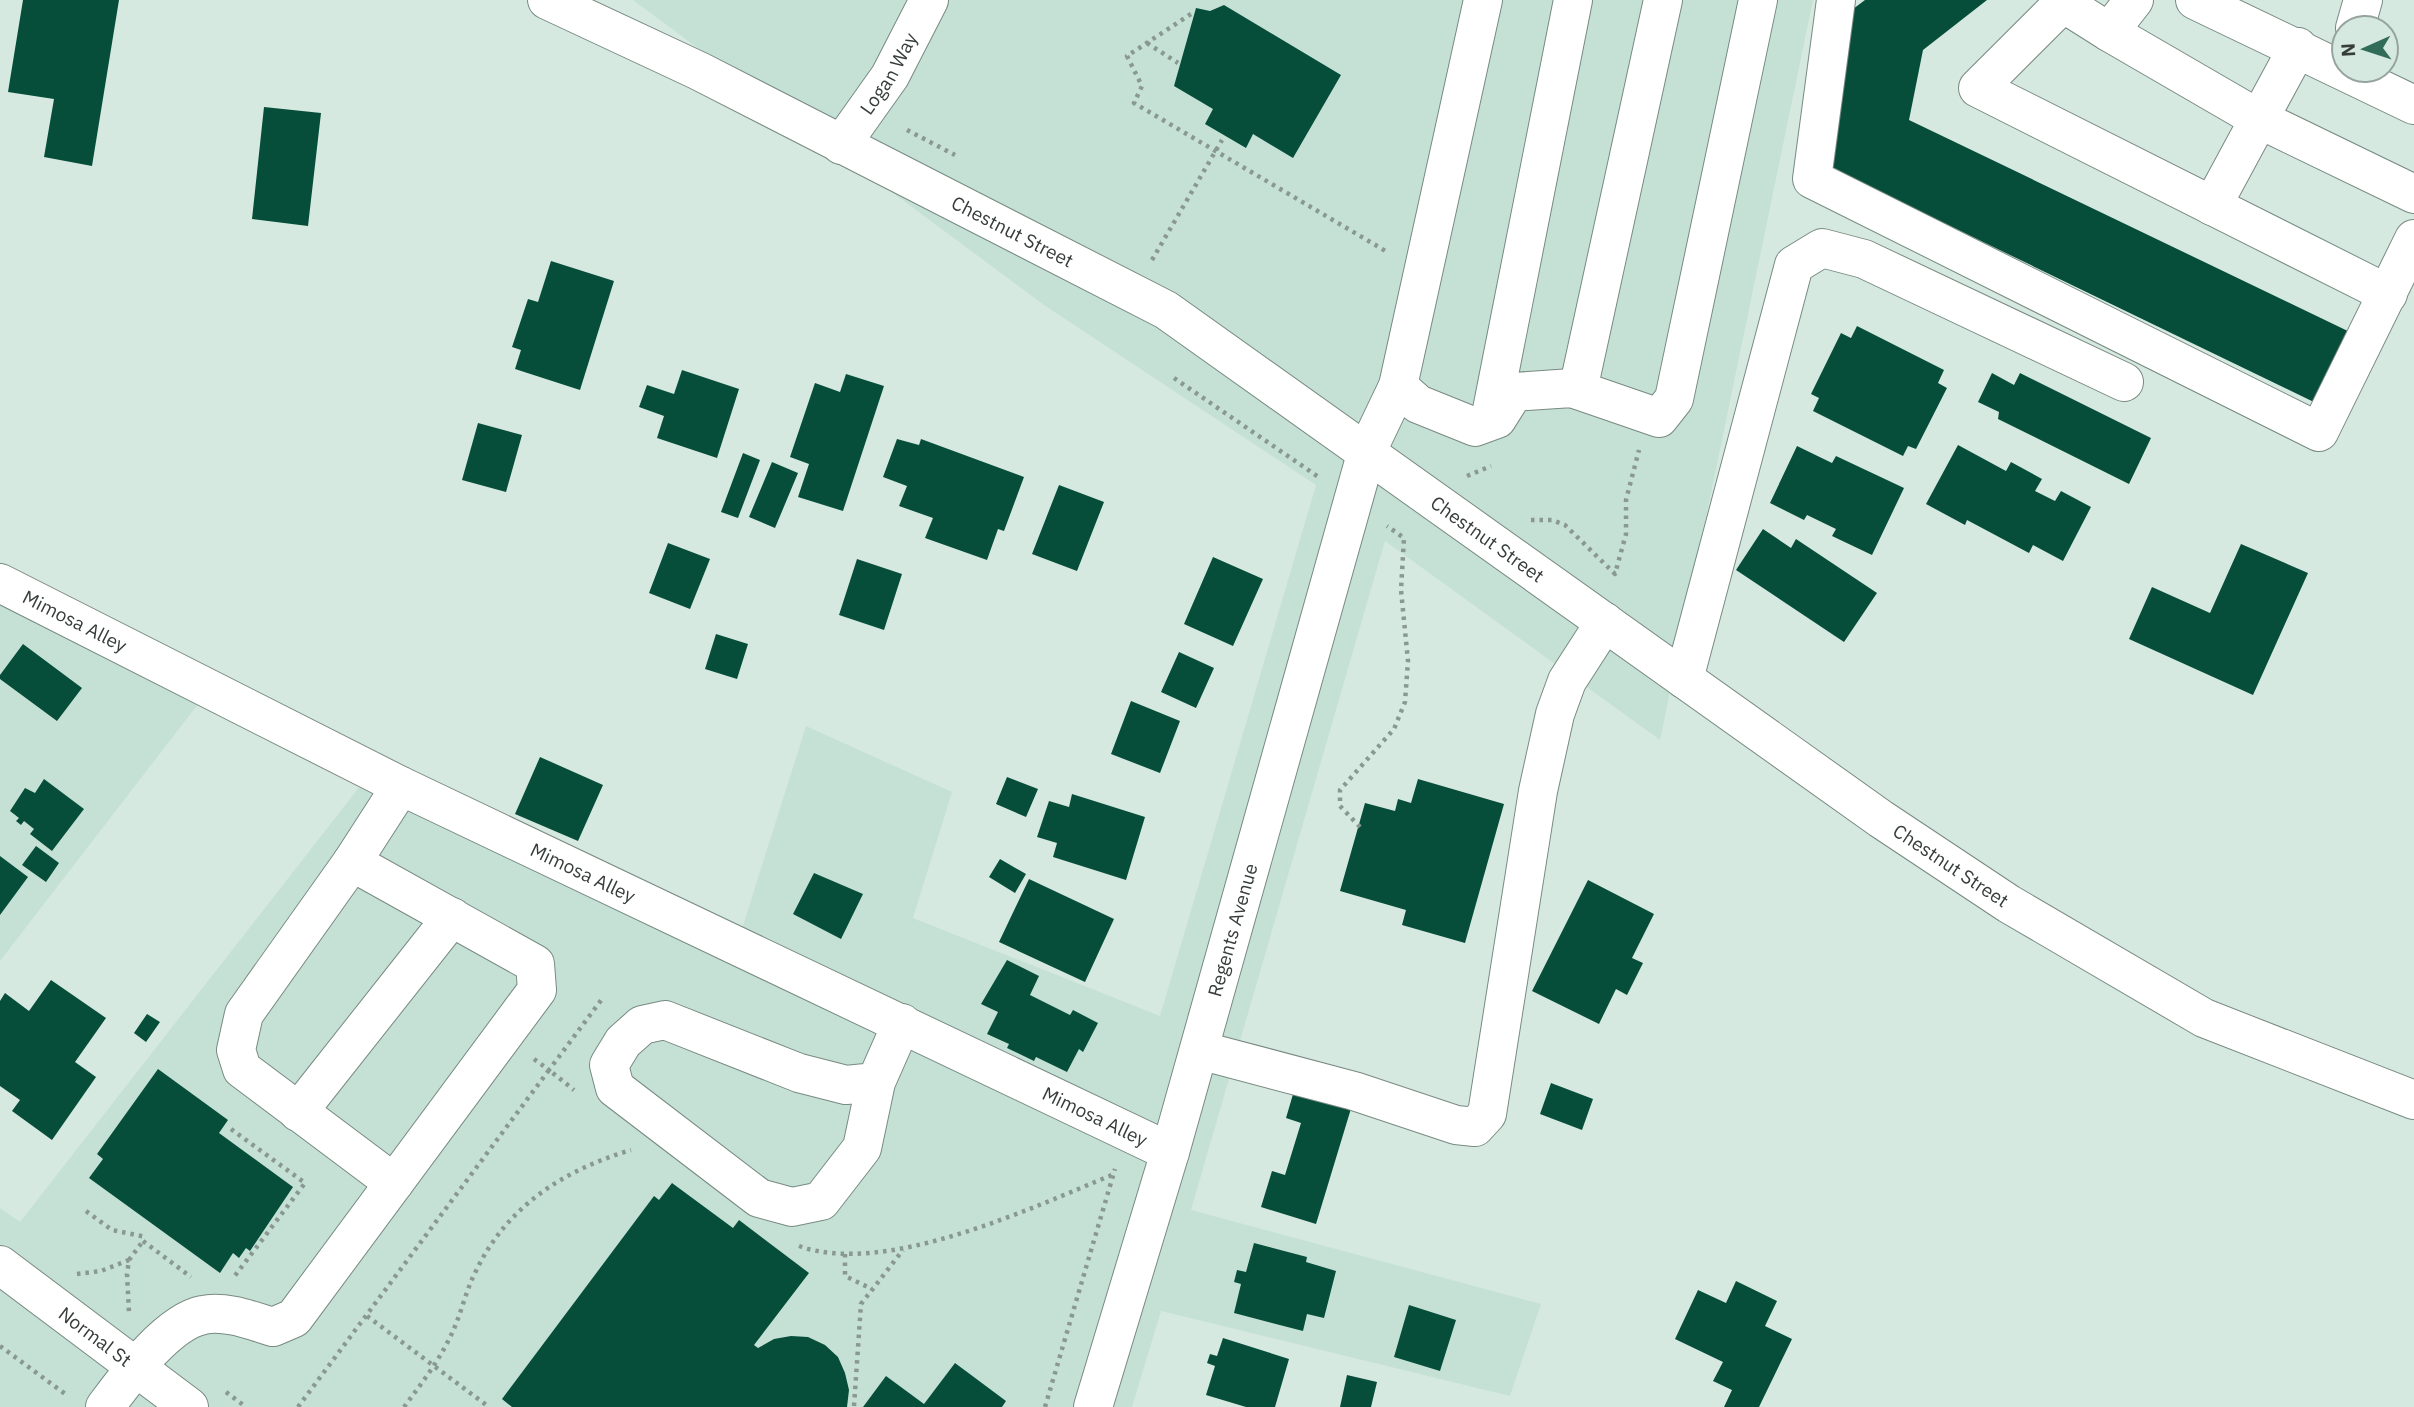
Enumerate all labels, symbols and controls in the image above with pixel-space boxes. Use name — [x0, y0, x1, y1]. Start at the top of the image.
north arrow — [2330, 14, 2400, 84]
street label: Logan Way — [854, 28, 922, 119]
text: N — [2336, 42, 2360, 57]
street label: Chestnut Street — [948, 190, 1078, 273]
street label: Chestnut Street — [1426, 490, 1549, 587]
street label: Mimosa Alley — [19, 585, 132, 658]
street label: Chestnut Street — [1889, 818, 2013, 912]
street label: Mimosa Alley — [527, 837, 640, 908]
street label: Regents Avenue — [1202, 861, 1263, 999]
street label: Mimosa Alley — [1039, 1081, 1152, 1152]
street label: Normal St — [54, 1301, 136, 1372]

